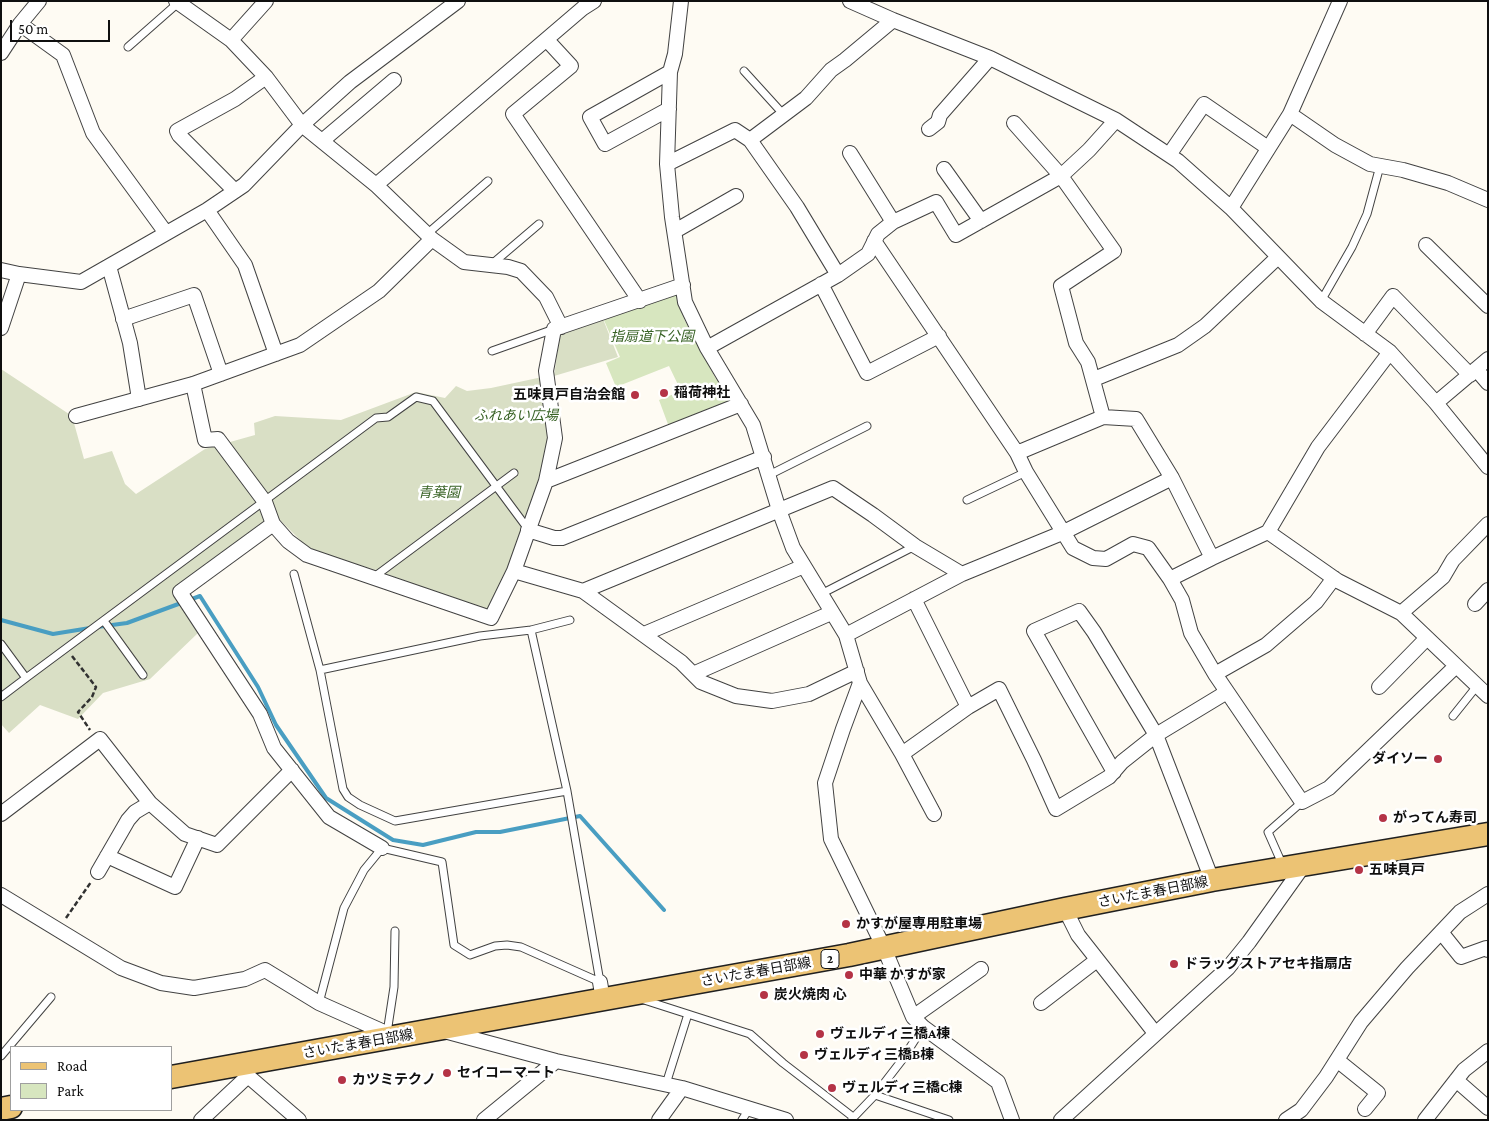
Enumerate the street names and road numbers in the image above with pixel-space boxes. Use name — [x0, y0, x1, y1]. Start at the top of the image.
street label: さいたま春日部線 — [1096, 873, 1210, 911]
road number: 2 — [821, 950, 839, 969]
street label: さいたま春日部線 — [699, 954, 813, 990]
street label: さいたま春日部線 — [301, 1026, 415, 1062]

